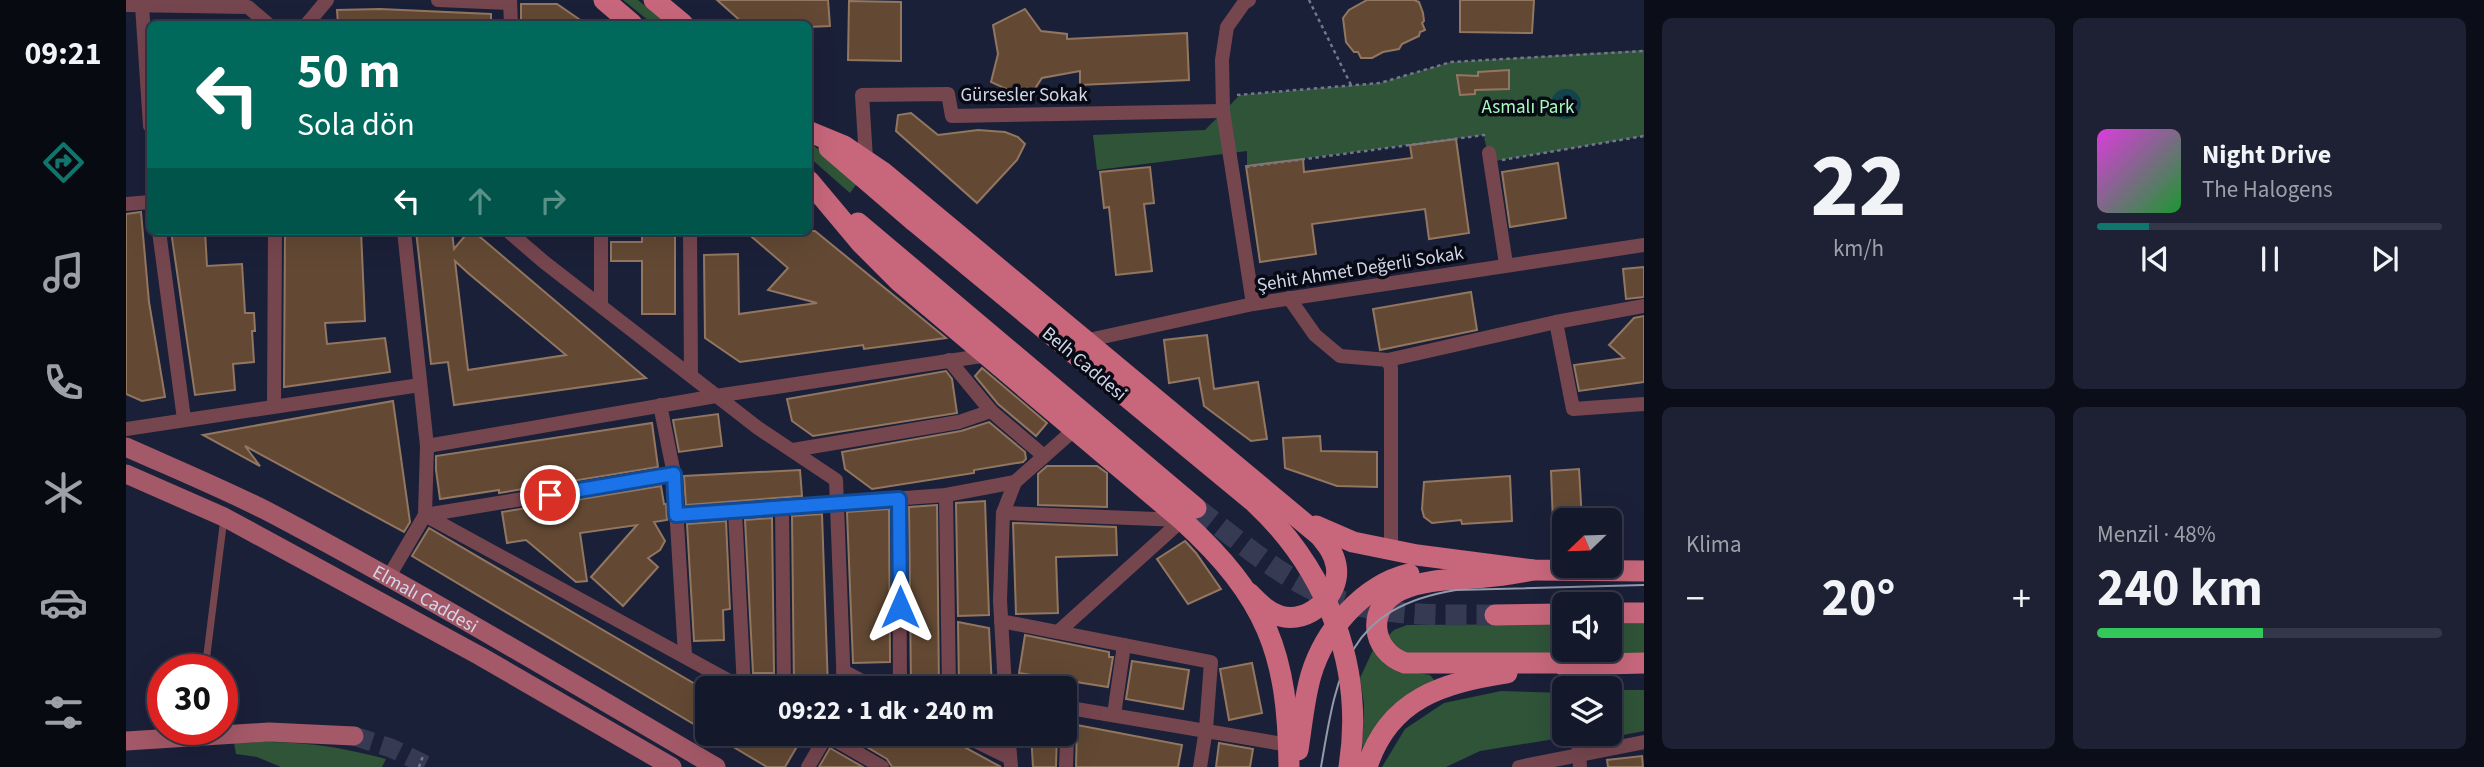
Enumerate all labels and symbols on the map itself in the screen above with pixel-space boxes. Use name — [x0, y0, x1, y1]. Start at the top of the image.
street label: Gürsesler Sokak — [960, 82, 1088, 109]
park label: Asmalı Park — [1482, 94, 1575, 121]
street label: Şehit Ahmet Değerli Sokak — [1255, 240, 1466, 299]
street label: Belh Caddesi — [1036, 321, 1132, 408]
pin — [520, 465, 580, 525]
north arrow — [1552, 508, 1622, 578]
street label: Elmalı Caddesi — [367, 559, 483, 640]
position arrow — [863, 570, 937, 644]
speed limit sign: 30 — [147, 654, 238, 745]

